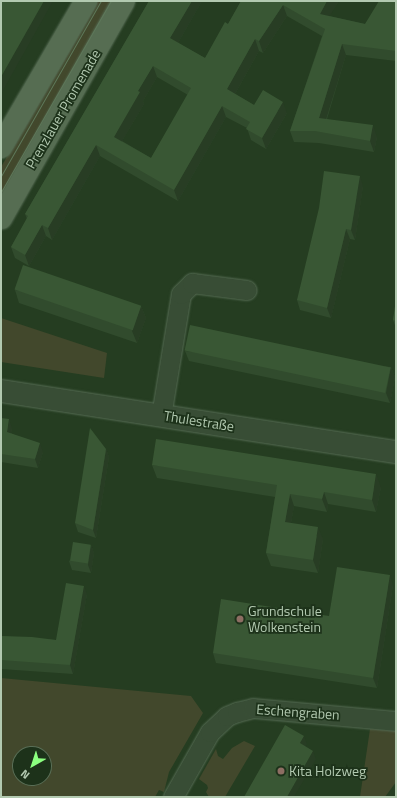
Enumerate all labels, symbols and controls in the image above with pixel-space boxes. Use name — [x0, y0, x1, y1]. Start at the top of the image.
street label: Prenzlauer Promenade — [22, 46, 104, 172]
street label: Thulestraße — [163, 407, 235, 435]
place label: Grundschule Wolkenstein — [248, 603, 322, 636]
marker: Grundschule Wolkenstein — [235, 614, 245, 624]
street label: Eschengraben — [256, 701, 340, 723]
north arrow — [12, 746, 52, 786]
place label: Kita Holzweg — [289, 763, 366, 779]
text: N — [17, 766, 33, 783]
marker: Kita Holzweg — [276, 766, 286, 776]

